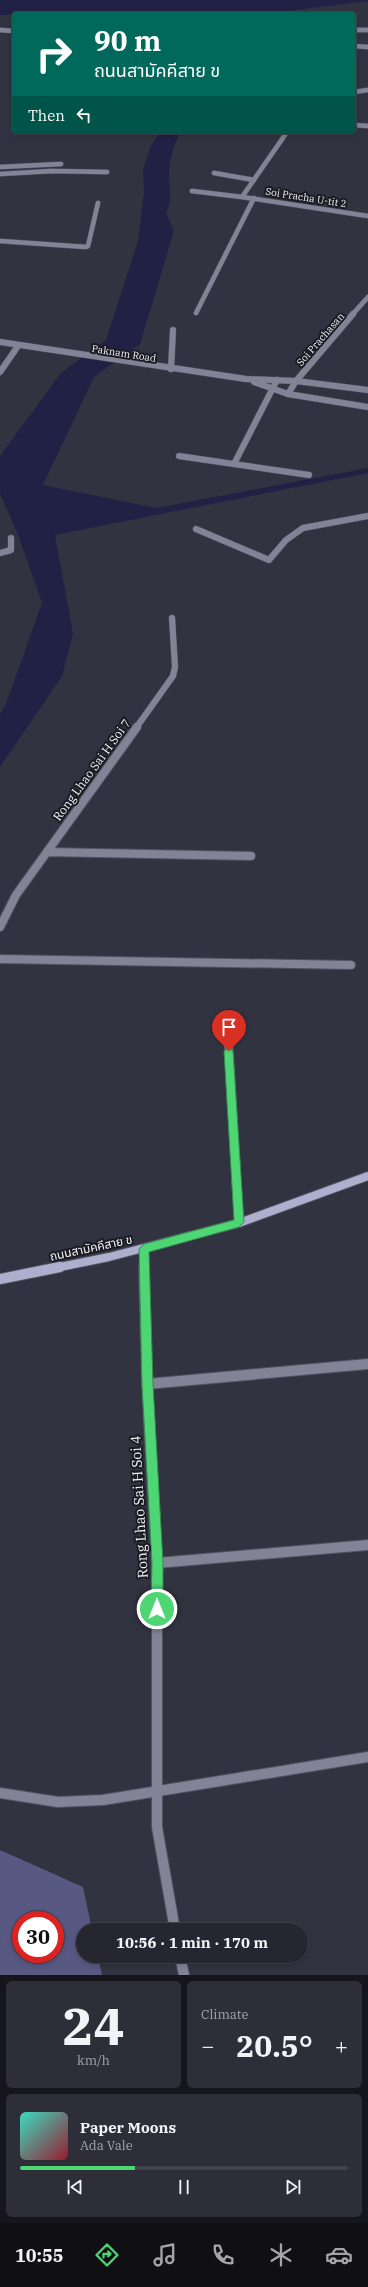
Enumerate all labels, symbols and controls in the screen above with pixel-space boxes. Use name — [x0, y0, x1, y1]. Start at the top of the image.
text: 90 m — [94, 22, 161, 59]
icon: right — [28, 28, 80, 80]
text: ถนนสามัคคีสาย ข — [94, 59, 220, 82]
icon: left — [73, 104, 95, 126]
text: Then — [28, 106, 65, 125]
street label: Soi Pracha U-tit 2 — [264, 185, 347, 210]
street label: Soi Prachasan — [294, 309, 348, 369]
street label: Paknam Road — [91, 342, 157, 365]
street label: Rong Lhao Sai H Soi 7 — [50, 716, 134, 824]
pin — [212, 1010, 246, 1051]
icon: arrive — [218, 1016, 240, 1038]
street label: ถนนสามัคคีสาย ข — [48, 1231, 134, 1264]
street label: Rong Lhao Sai H Soi 4 — [126, 1435, 152, 1579]
position arrow — [136, 1588, 178, 1630]
speed limit sign: 30 — [12, 1911, 64, 1963]
text: 10:56 · 1 min · 170 m — [116, 1933, 268, 1952]
text: 24 — [62, 1992, 125, 2059]
text: Climate — [201, 2006, 248, 2023]
text: 20.5° — [236, 2026, 313, 2065]
text: − — [201, 2031, 214, 2060]
text: + — [335, 2031, 348, 2060]
text: km/h — [77, 2052, 110, 2069]
text: Paper Moons — [80, 2118, 176, 2137]
text: Ada Vale — [80, 2137, 133, 2154]
icon: previous — [64, 2176, 86, 2198]
icon: pause — [173, 2176, 195, 2198]
icon: next — [282, 2176, 304, 2198]
icon: directions — [93, 2241, 121, 2269]
icon: music — [151, 2241, 179, 2269]
icon: phone — [209, 2241, 237, 2269]
icon: climate — [267, 2241, 295, 2269]
icon: car — [325, 2241, 353, 2269]
text: 10:55 — [15, 2244, 64, 2267]

